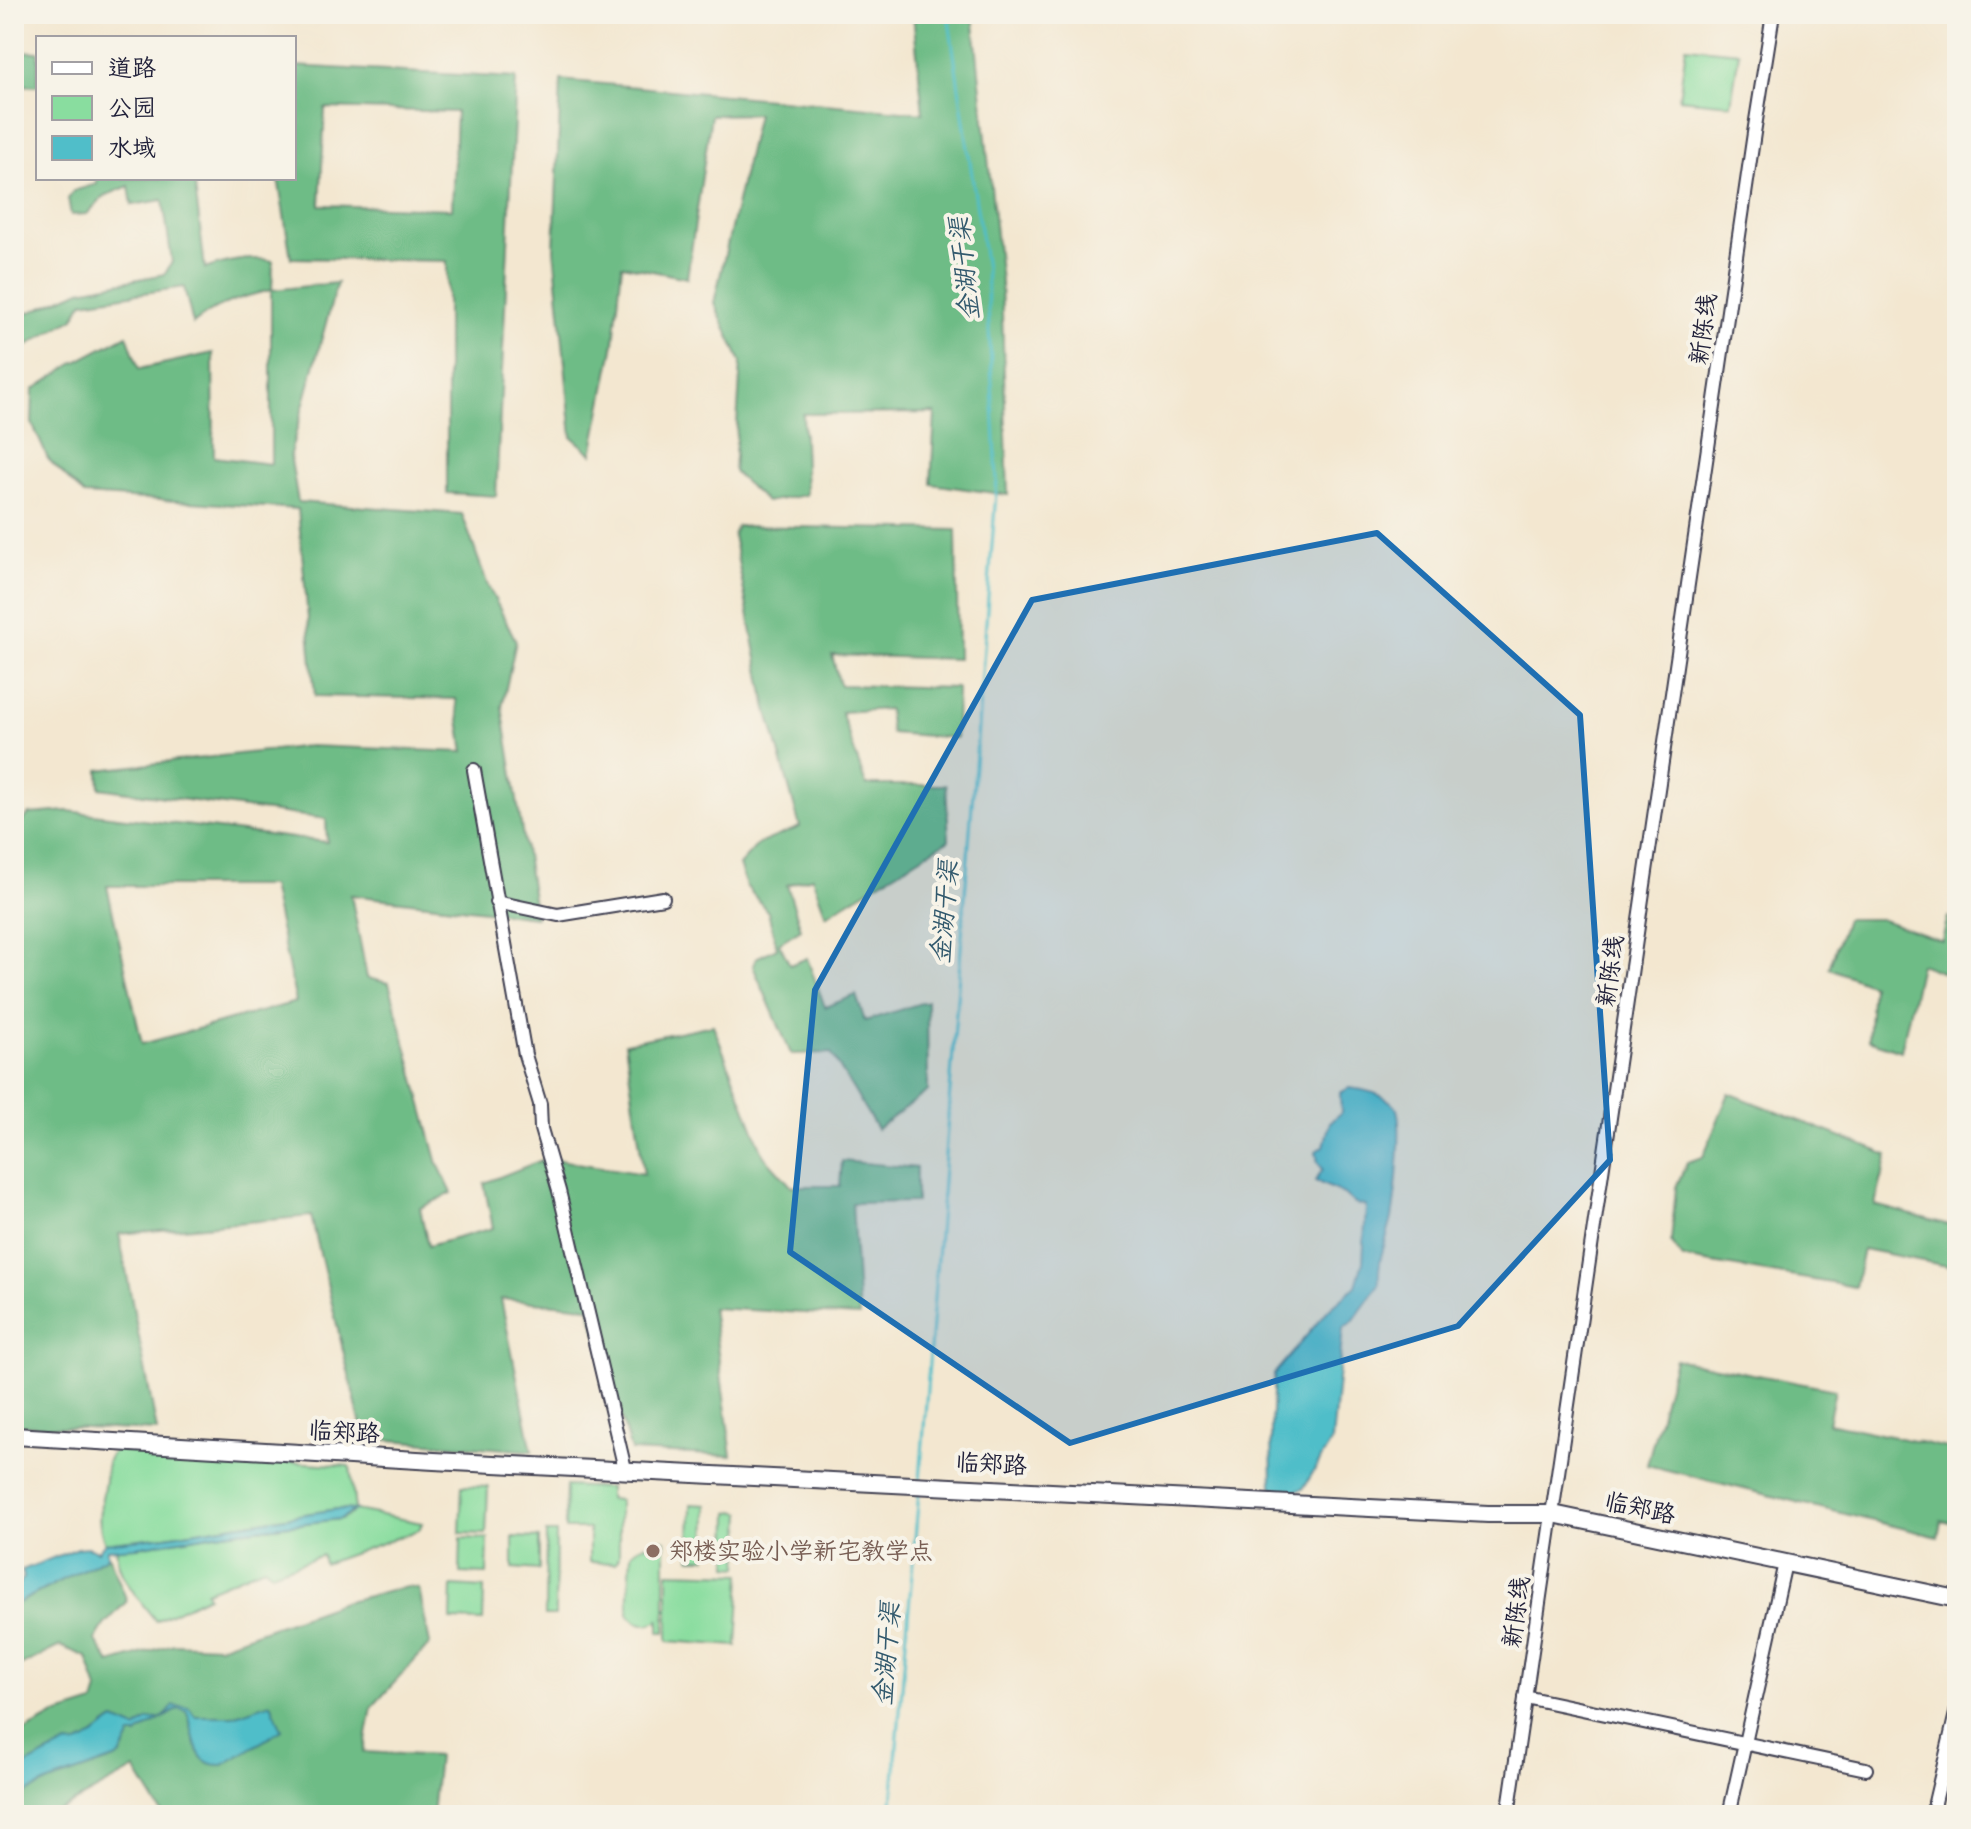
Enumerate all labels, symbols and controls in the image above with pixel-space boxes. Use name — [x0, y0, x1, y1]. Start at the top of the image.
legend — [36, 36, 296, 180]
text: 道路 — [108, 52, 156, 86]
text: 公园 — [108, 92, 156, 126]
text: 水域 — [108, 132, 156, 166]
water label: 金湖干渠 — [941, 213, 988, 322]
street label: 新陈线 — [1682, 291, 1726, 367]
water label: 金湖干渠 — [923, 857, 968, 965]
street label: 新陈线 — [1589, 933, 1633, 1009]
street label: 临郑路 — [307, 1414, 381, 1452]
street label: 临郑路 — [954, 1446, 1028, 1484]
street label: 临郑路 — [1601, 1485, 1679, 1533]
place label: 郑楼实验小学新宅教学点 — [669, 1535, 933, 1569]
marker: 郑楼实验小学新宅教学点 — [644, 1542, 662, 1560]
street label: 新陈线 — [1495, 1574, 1539, 1650]
water label: 金湖干渠 — [865, 1599, 910, 1707]

